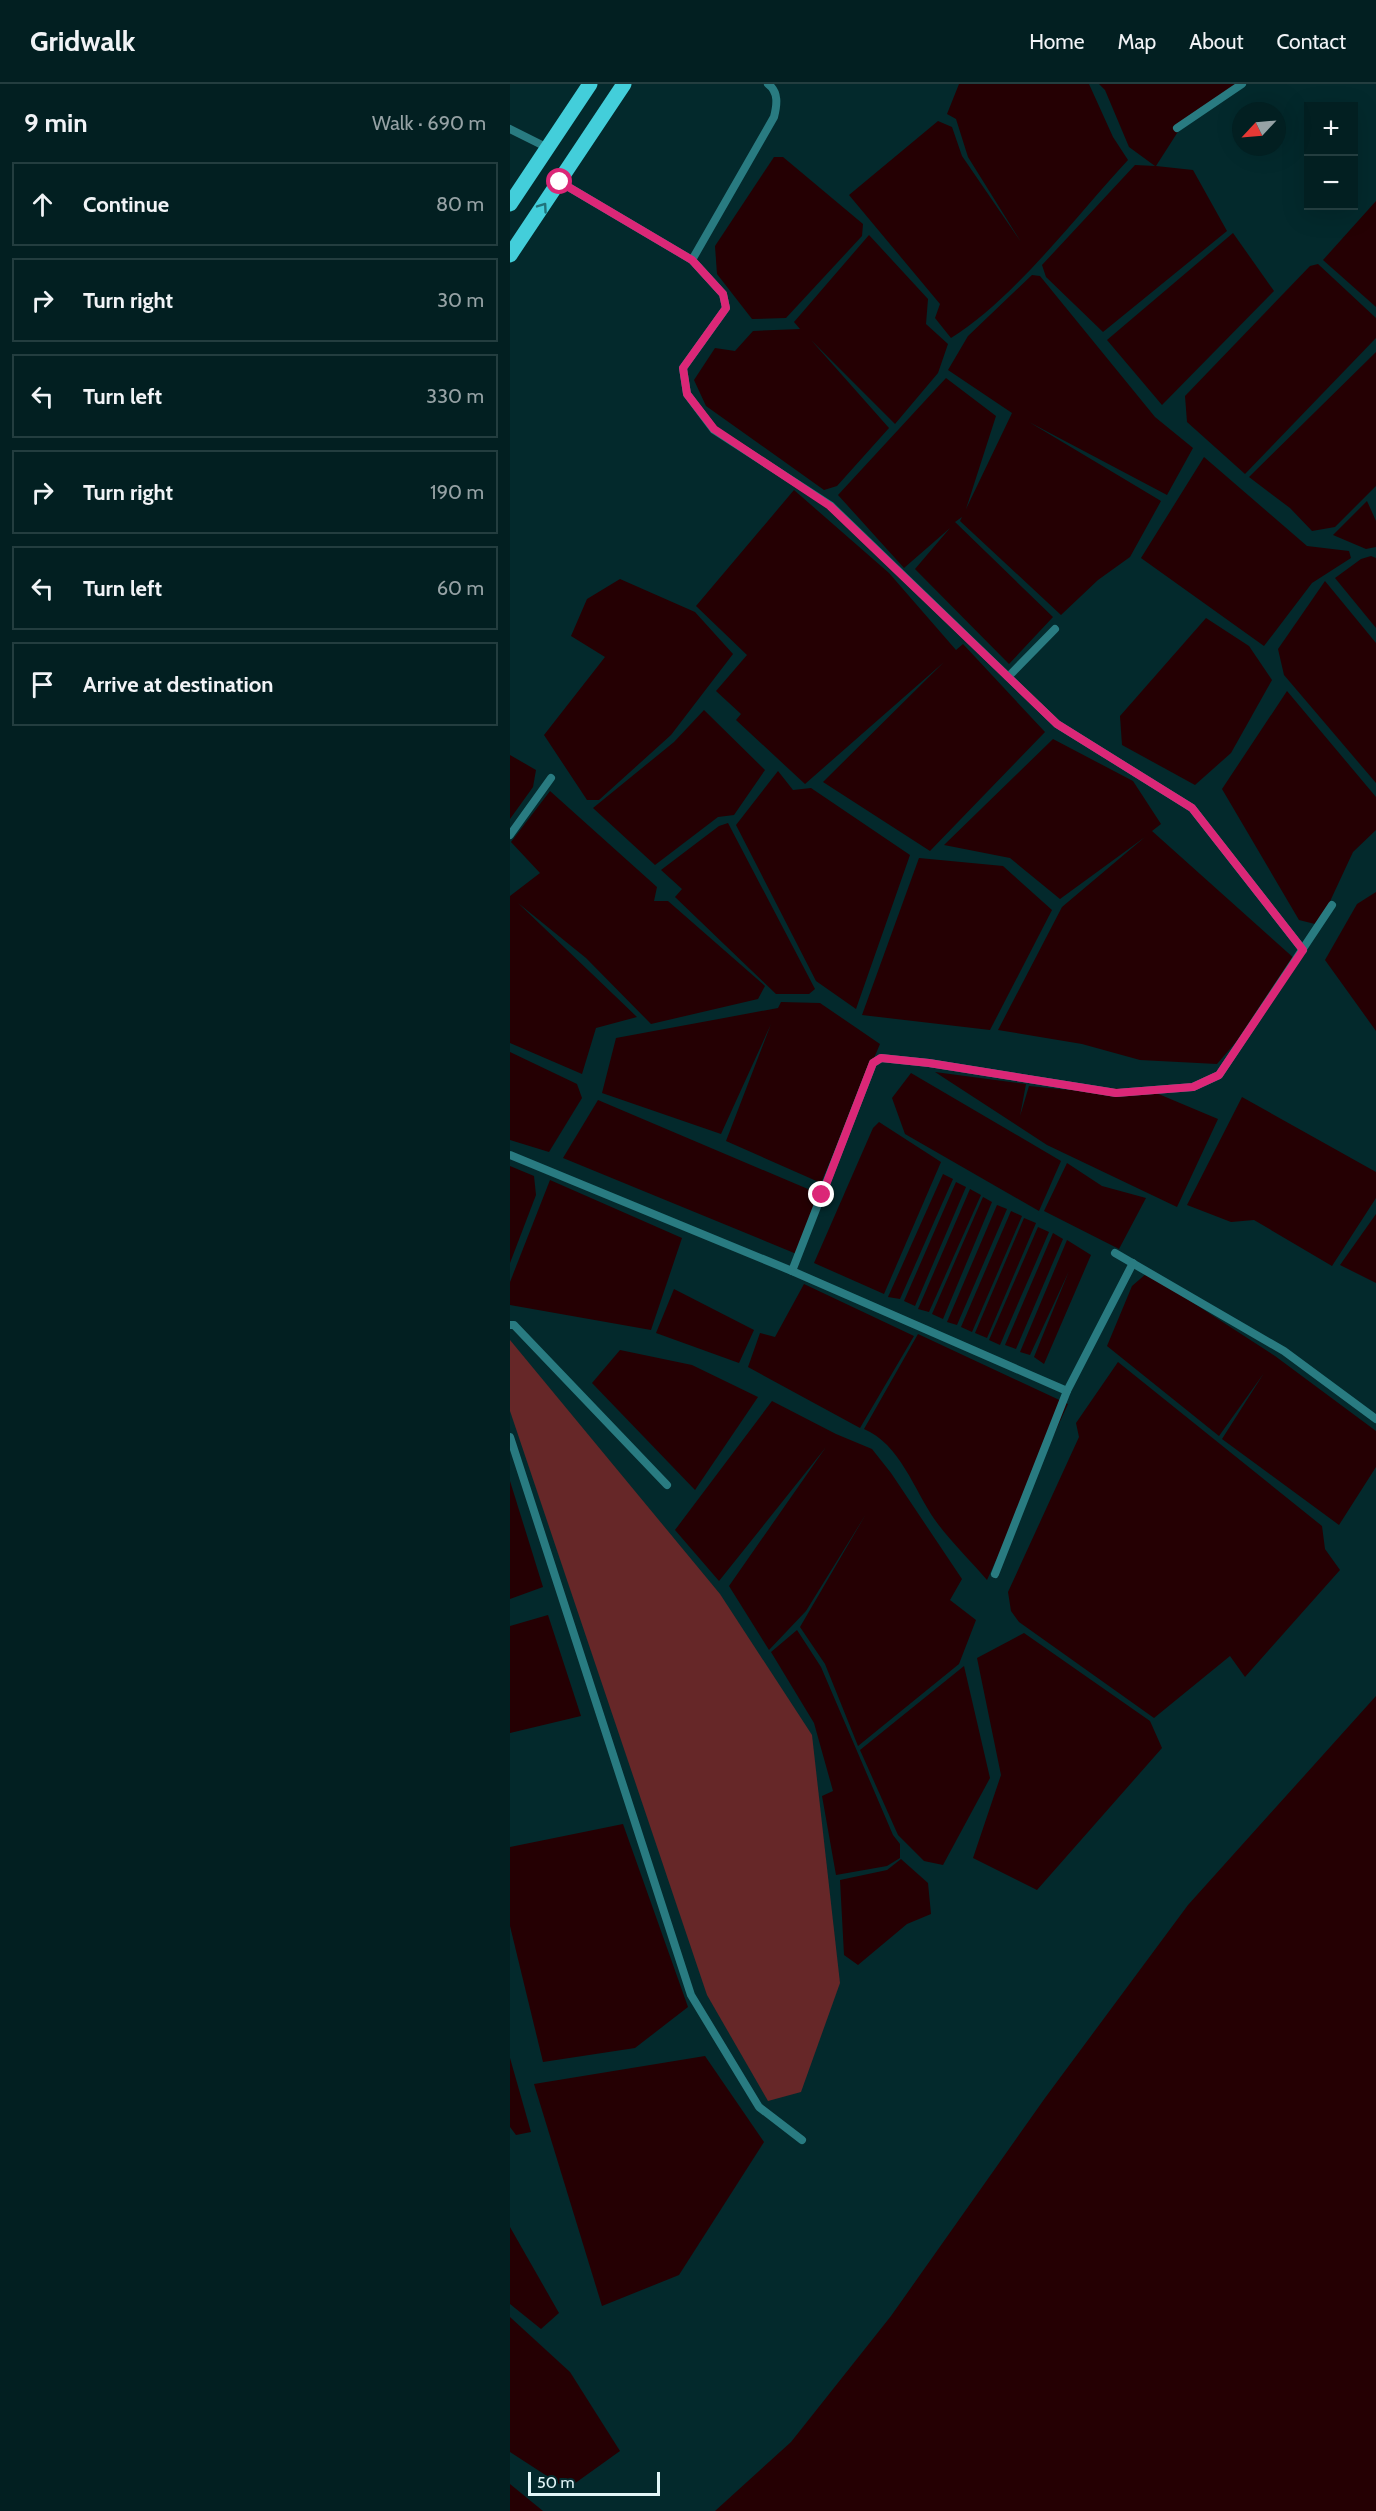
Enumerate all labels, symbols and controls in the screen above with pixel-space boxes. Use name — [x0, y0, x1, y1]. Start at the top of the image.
text: Gridwalk — [30, 24, 135, 58]
text: Home — [1029, 29, 1085, 54]
text: Map — [1118, 29, 1156, 54]
text: About — [1189, 29, 1243, 54]
text: Contact — [1276, 29, 1346, 54]
north arrow — [1232, 102, 1286, 156]
map controls — [1304, 102, 1358, 210]
button: + — [1304, 102, 1358, 156]
text: 9 min — [24, 107, 88, 139]
text: Walk · 690 m — [372, 111, 486, 135]
button: − — [1304, 156, 1358, 210]
route start — [546, 168, 572, 194]
icon: ahead — [26, 188, 59, 221]
text: Continue — [83, 191, 169, 218]
text: 80 m — [436, 192, 484, 216]
one-way arrow — [536, 203, 547, 214]
icon: right — [26, 284, 59, 317]
text: Turn right — [83, 287, 173, 314]
text: 30 m — [437, 288, 484, 312]
icon: left — [26, 380, 59, 413]
text: Turn left — [83, 383, 162, 410]
text: 330 m — [426, 384, 484, 408]
icon: right — [26, 476, 59, 509]
text: Turn right — [83, 479, 173, 506]
text: 190 m — [430, 480, 484, 504]
icon: left — [26, 572, 59, 605]
text: Turn left — [83, 575, 162, 602]
text: 60 m — [437, 576, 484, 600]
icon: arrive — [26, 668, 59, 701]
text: Arrive at destination — [83, 671, 273, 698]
route end — [808, 1181, 834, 1207]
scale bar — [528, 2469, 660, 2496]
text: 50 m — [537, 2473, 574, 2492]

